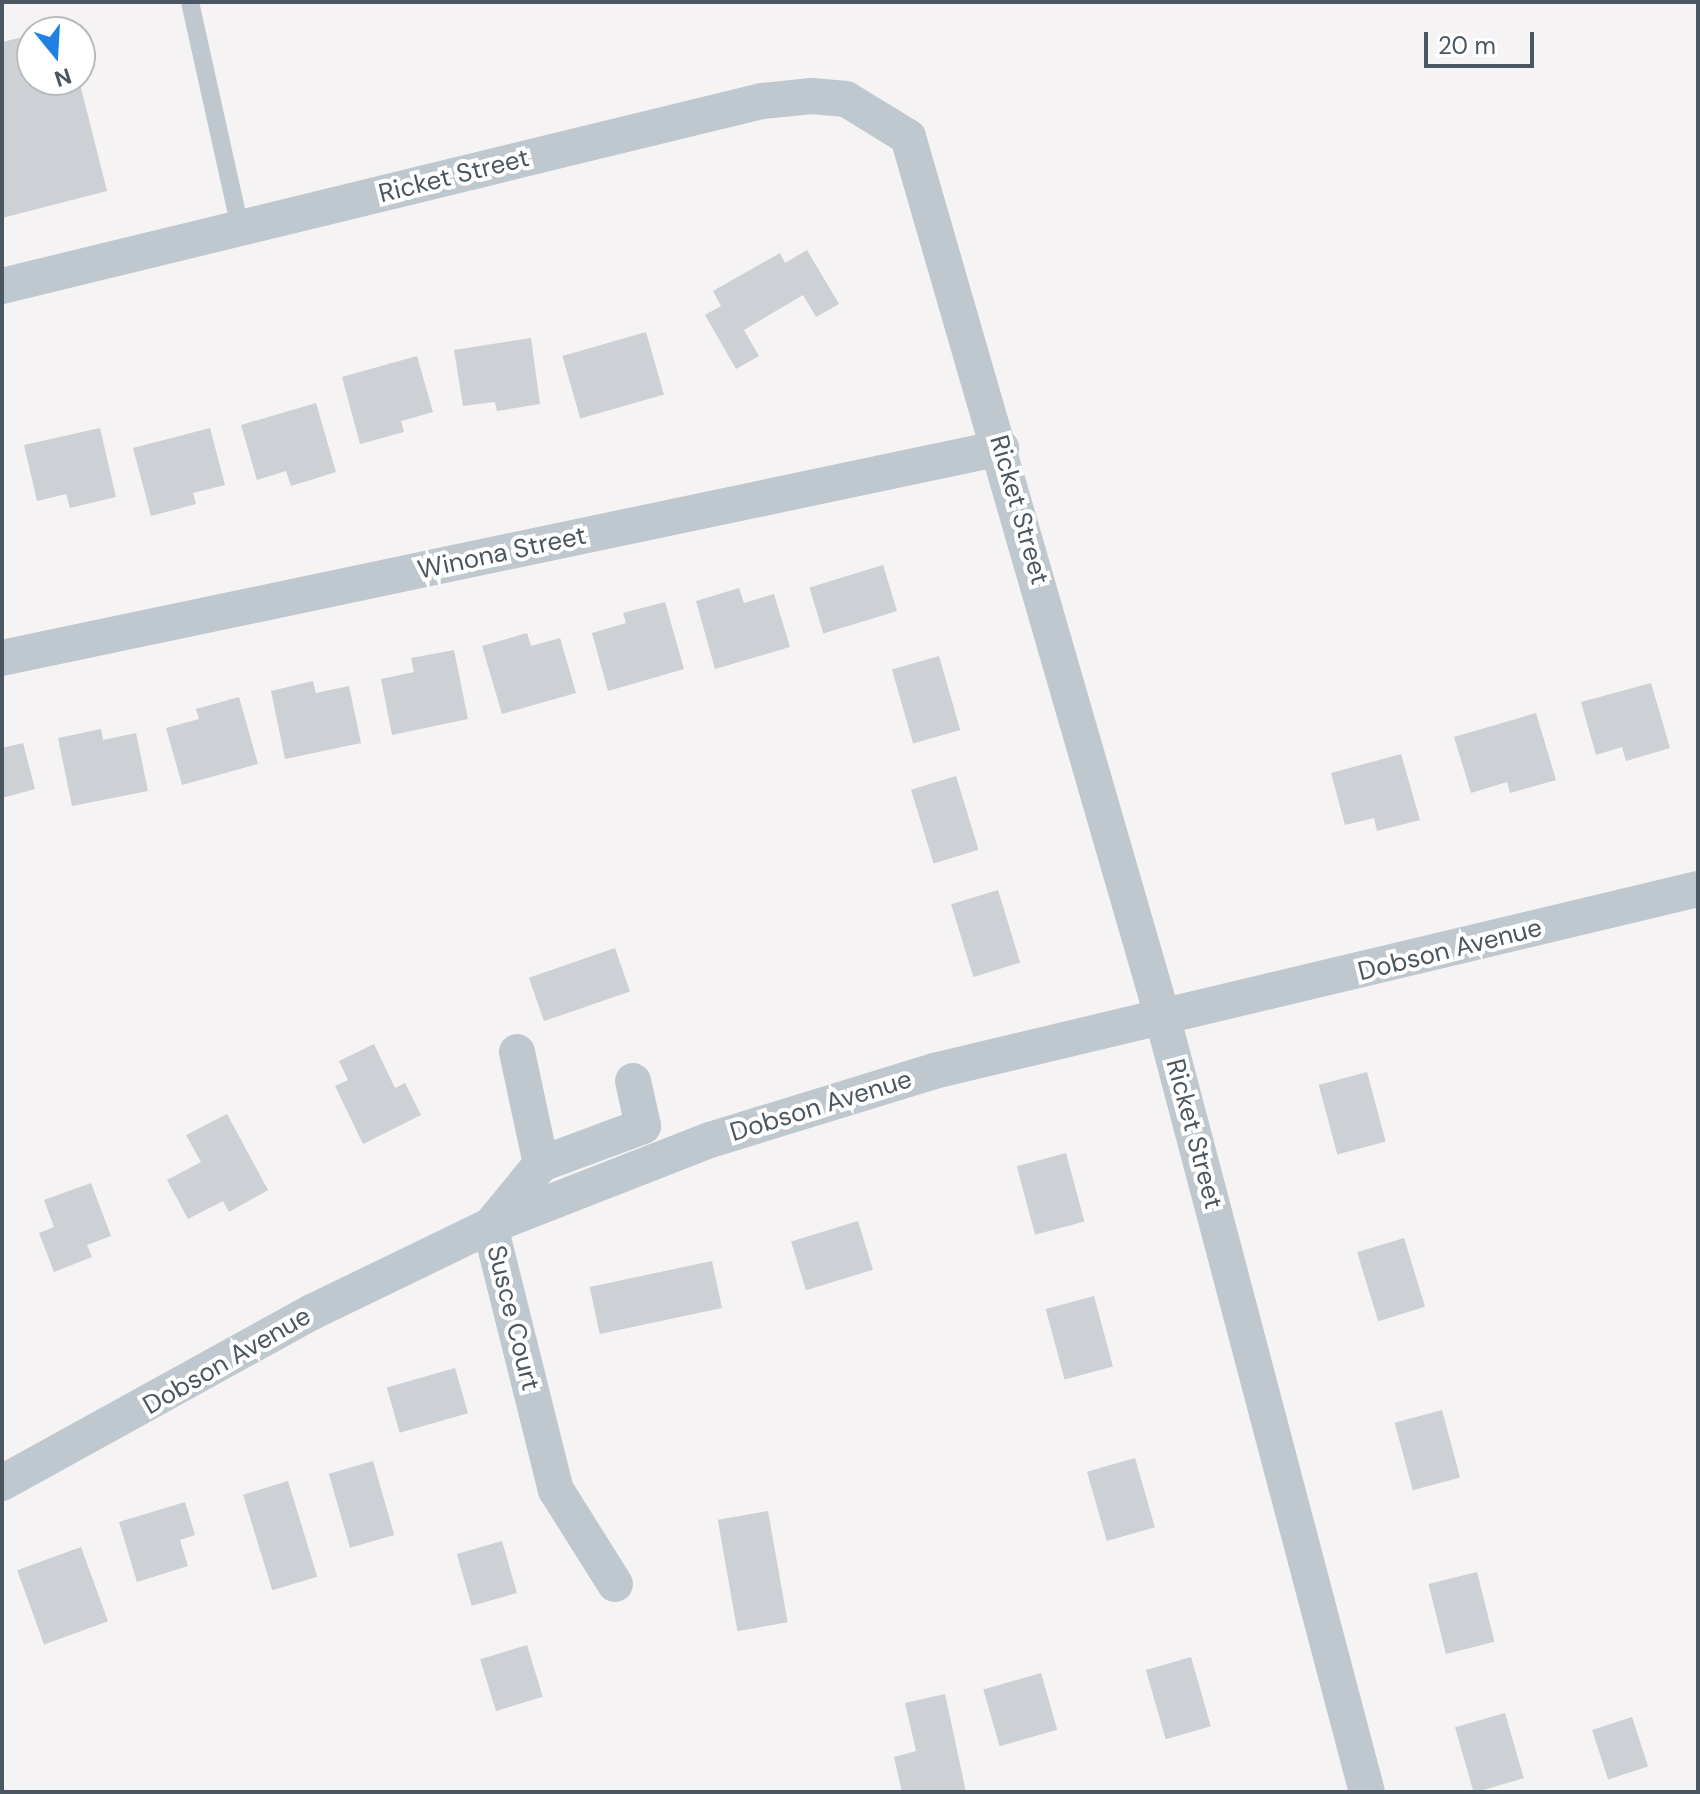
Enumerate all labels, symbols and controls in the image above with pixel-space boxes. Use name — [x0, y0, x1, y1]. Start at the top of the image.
north arrow — [16, 16, 96, 96]
scale bar — [1428, 16, 1538, 66]
text: 20 m — [1438, 30, 1496, 61]
text: N — [51, 61, 75, 94]
street label: Ricket Street — [376, 142, 532, 210]
street label: Ricket Street — [983, 432, 1055, 588]
street label: Winona Street — [415, 520, 589, 586]
street label: Dobson Avenue — [1355, 912, 1545, 988]
street label: Ricket Street — [1159, 1056, 1229, 1212]
street label: Dobson Avenue — [726, 1064, 916, 1148]
street label: Susce Court — [480, 1242, 546, 1394]
street label: Dobson Avenue — [138, 1300, 316, 1422]

